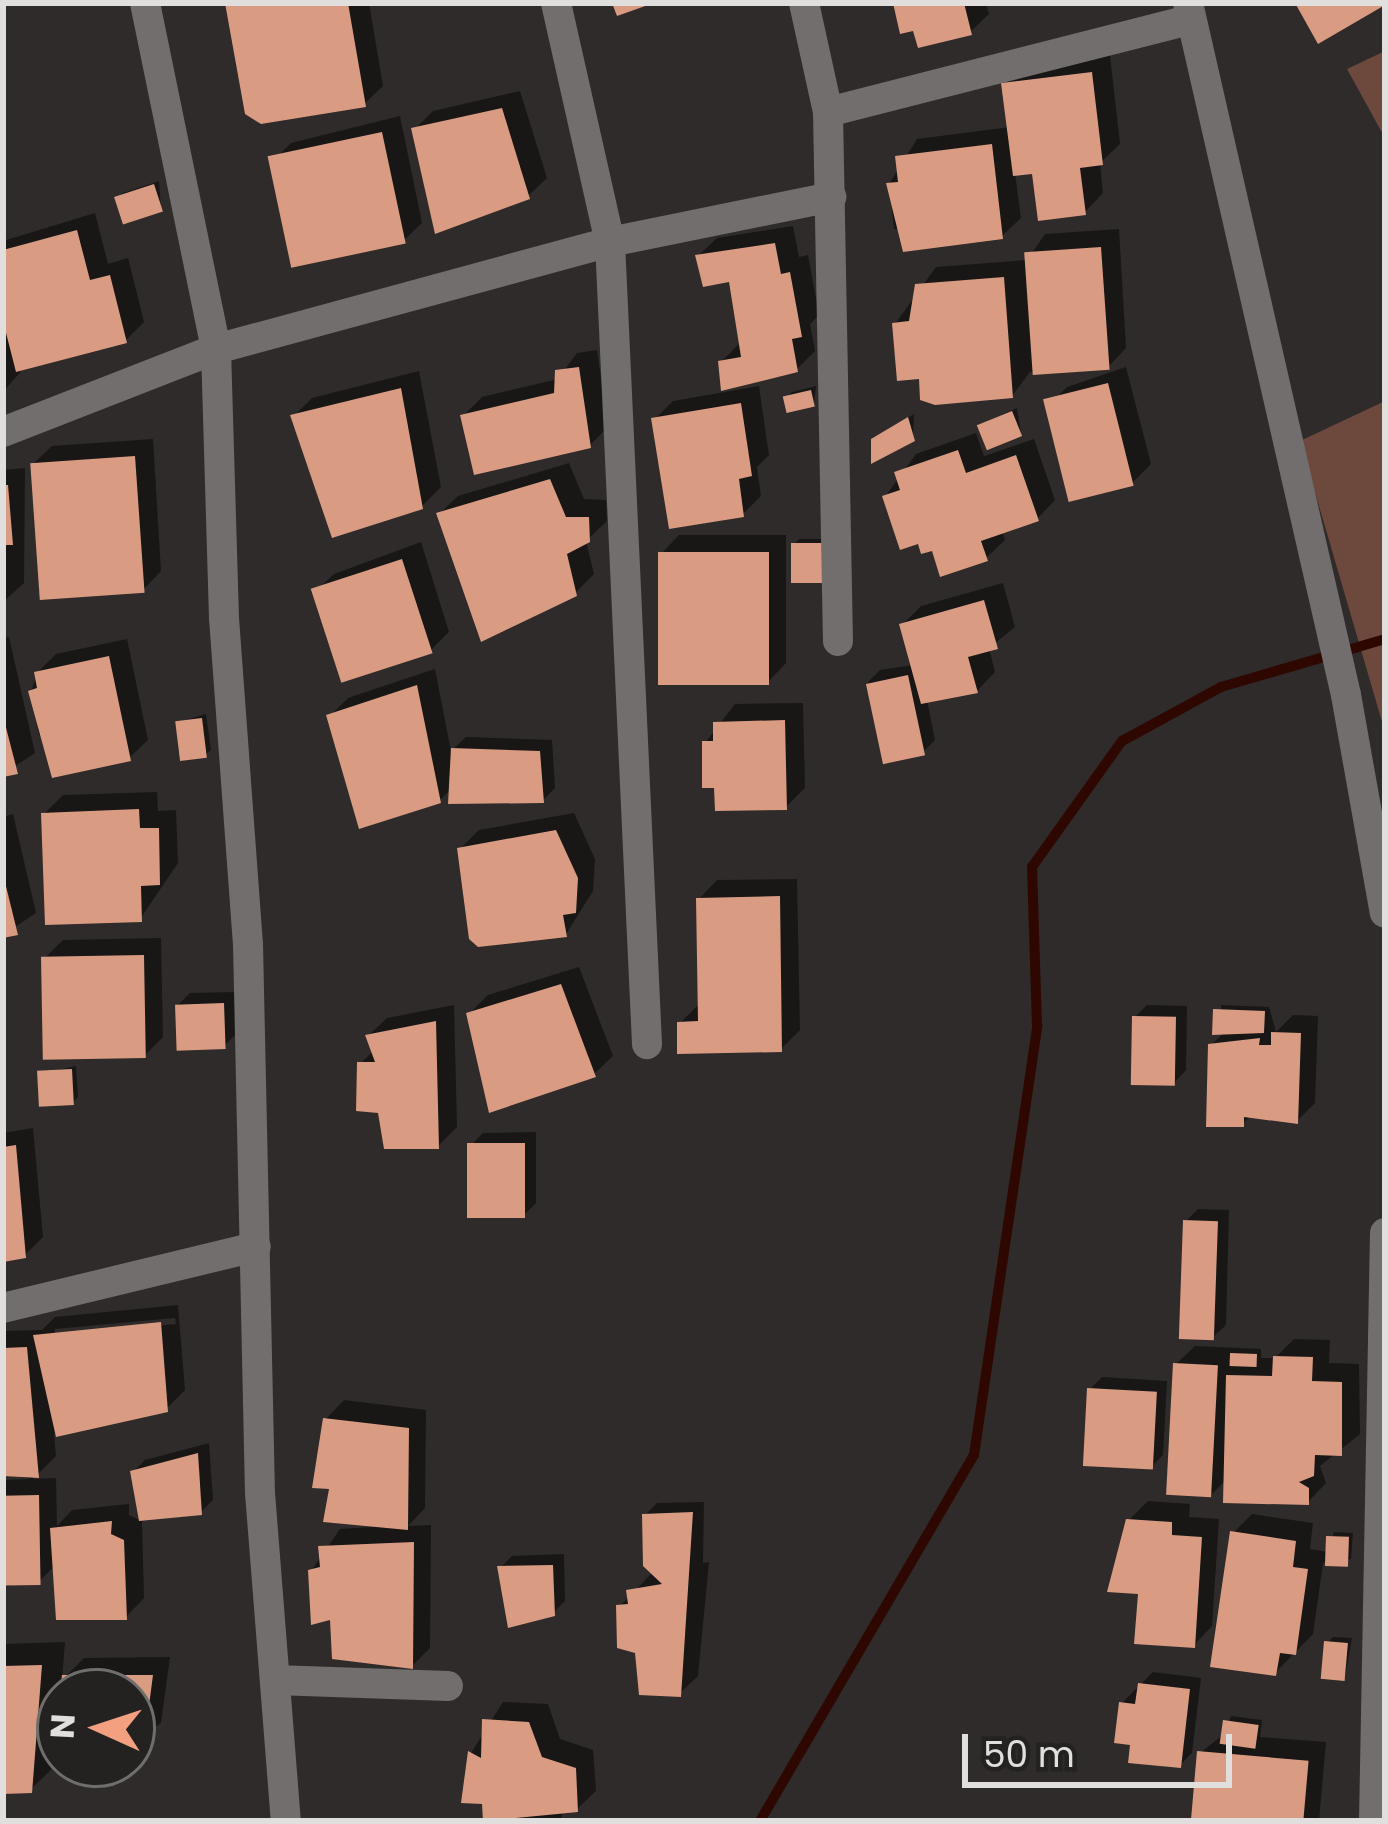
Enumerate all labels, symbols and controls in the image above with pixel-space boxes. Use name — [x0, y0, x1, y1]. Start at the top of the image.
north arrow — [36, 1668, 156, 1788]
scale bar — [968, 1710, 1238, 1784]
text: N — [38, 1713, 87, 1740]
text: 50 m — [983, 1729, 1075, 1780]

